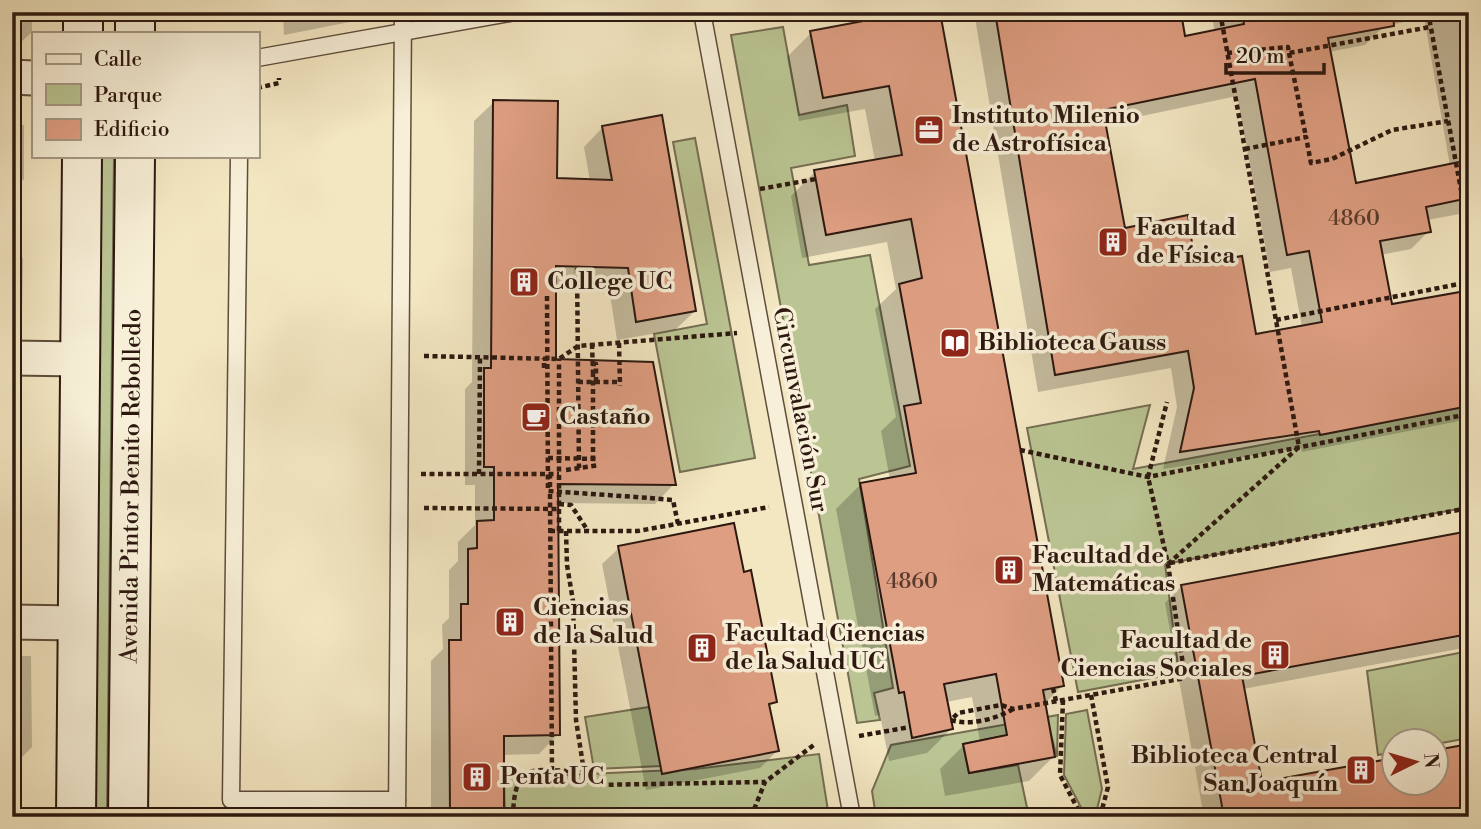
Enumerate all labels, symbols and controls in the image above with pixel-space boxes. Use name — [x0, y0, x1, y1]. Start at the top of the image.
legend — [32, 32, 259, 158]
scale bar — [1226, 32, 1324, 76]
text: 20 m — [1236, 44, 1285, 70]
text: Calle — [94, 47, 142, 73]
text: Parque — [94, 83, 162, 109]
place label: Instituto Milenio de Astrofísica — [952, 101, 1140, 159]
office icon: Instituto Milenio de Astrofísica — [912, 113, 946, 147]
text: Edificio — [94, 117, 170, 143]
house number: 4860 — [1328, 206, 1380, 232]
place label: Facultad de Física — [1136, 213, 1236, 271]
building icon: Facultad de Física — [1096, 225, 1130, 259]
building icon: College UC — [507, 265, 541, 299]
place label: College UC — [547, 267, 672, 297]
street label: Circunvalación Sur — [765, 305, 835, 515]
street label: Avenida Pintor Benito Rebolledo — [115, 309, 148, 664]
library icon: Biblioteca Gauss — [938, 326, 972, 360]
place label: Biblioteca Gauss — [978, 328, 1166, 358]
cafe icon: Castaño — [519, 400, 553, 434]
place label: Castaño — [559, 402, 651, 432]
place label: Facultad de Matemáticas — [1032, 541, 1175, 599]
building icon: Facultad de Matemáticas — [992, 553, 1026, 587]
house number: 4860 — [886, 569, 938, 595]
place label: Ciencias de la Salud — [533, 593, 654, 651]
building icon: Ciencias de la Salud — [493, 605, 527, 639]
place label: Facultad Ciencias de la Salud UC — [725, 619, 925, 677]
place label: Facultad de Ciencias Sociales — [1060, 626, 1252, 684]
building icon: Facultad Ciencias de la Salud UC — [685, 631, 719, 665]
building icon: Facultad de Ciencias Sociales — [1258, 638, 1292, 672]
north arrow — [1380, 728, 1450, 798]
place label: Biblioteca Central San Joaquín — [1131, 741, 1338, 799]
text: N — [1418, 752, 1444, 769]
building icon: Biblioteca Central San Joaquín — [1344, 753, 1378, 787]
building icon: Penta UC — [460, 760, 494, 794]
place label: Penta UC — [500, 762, 604, 792]

